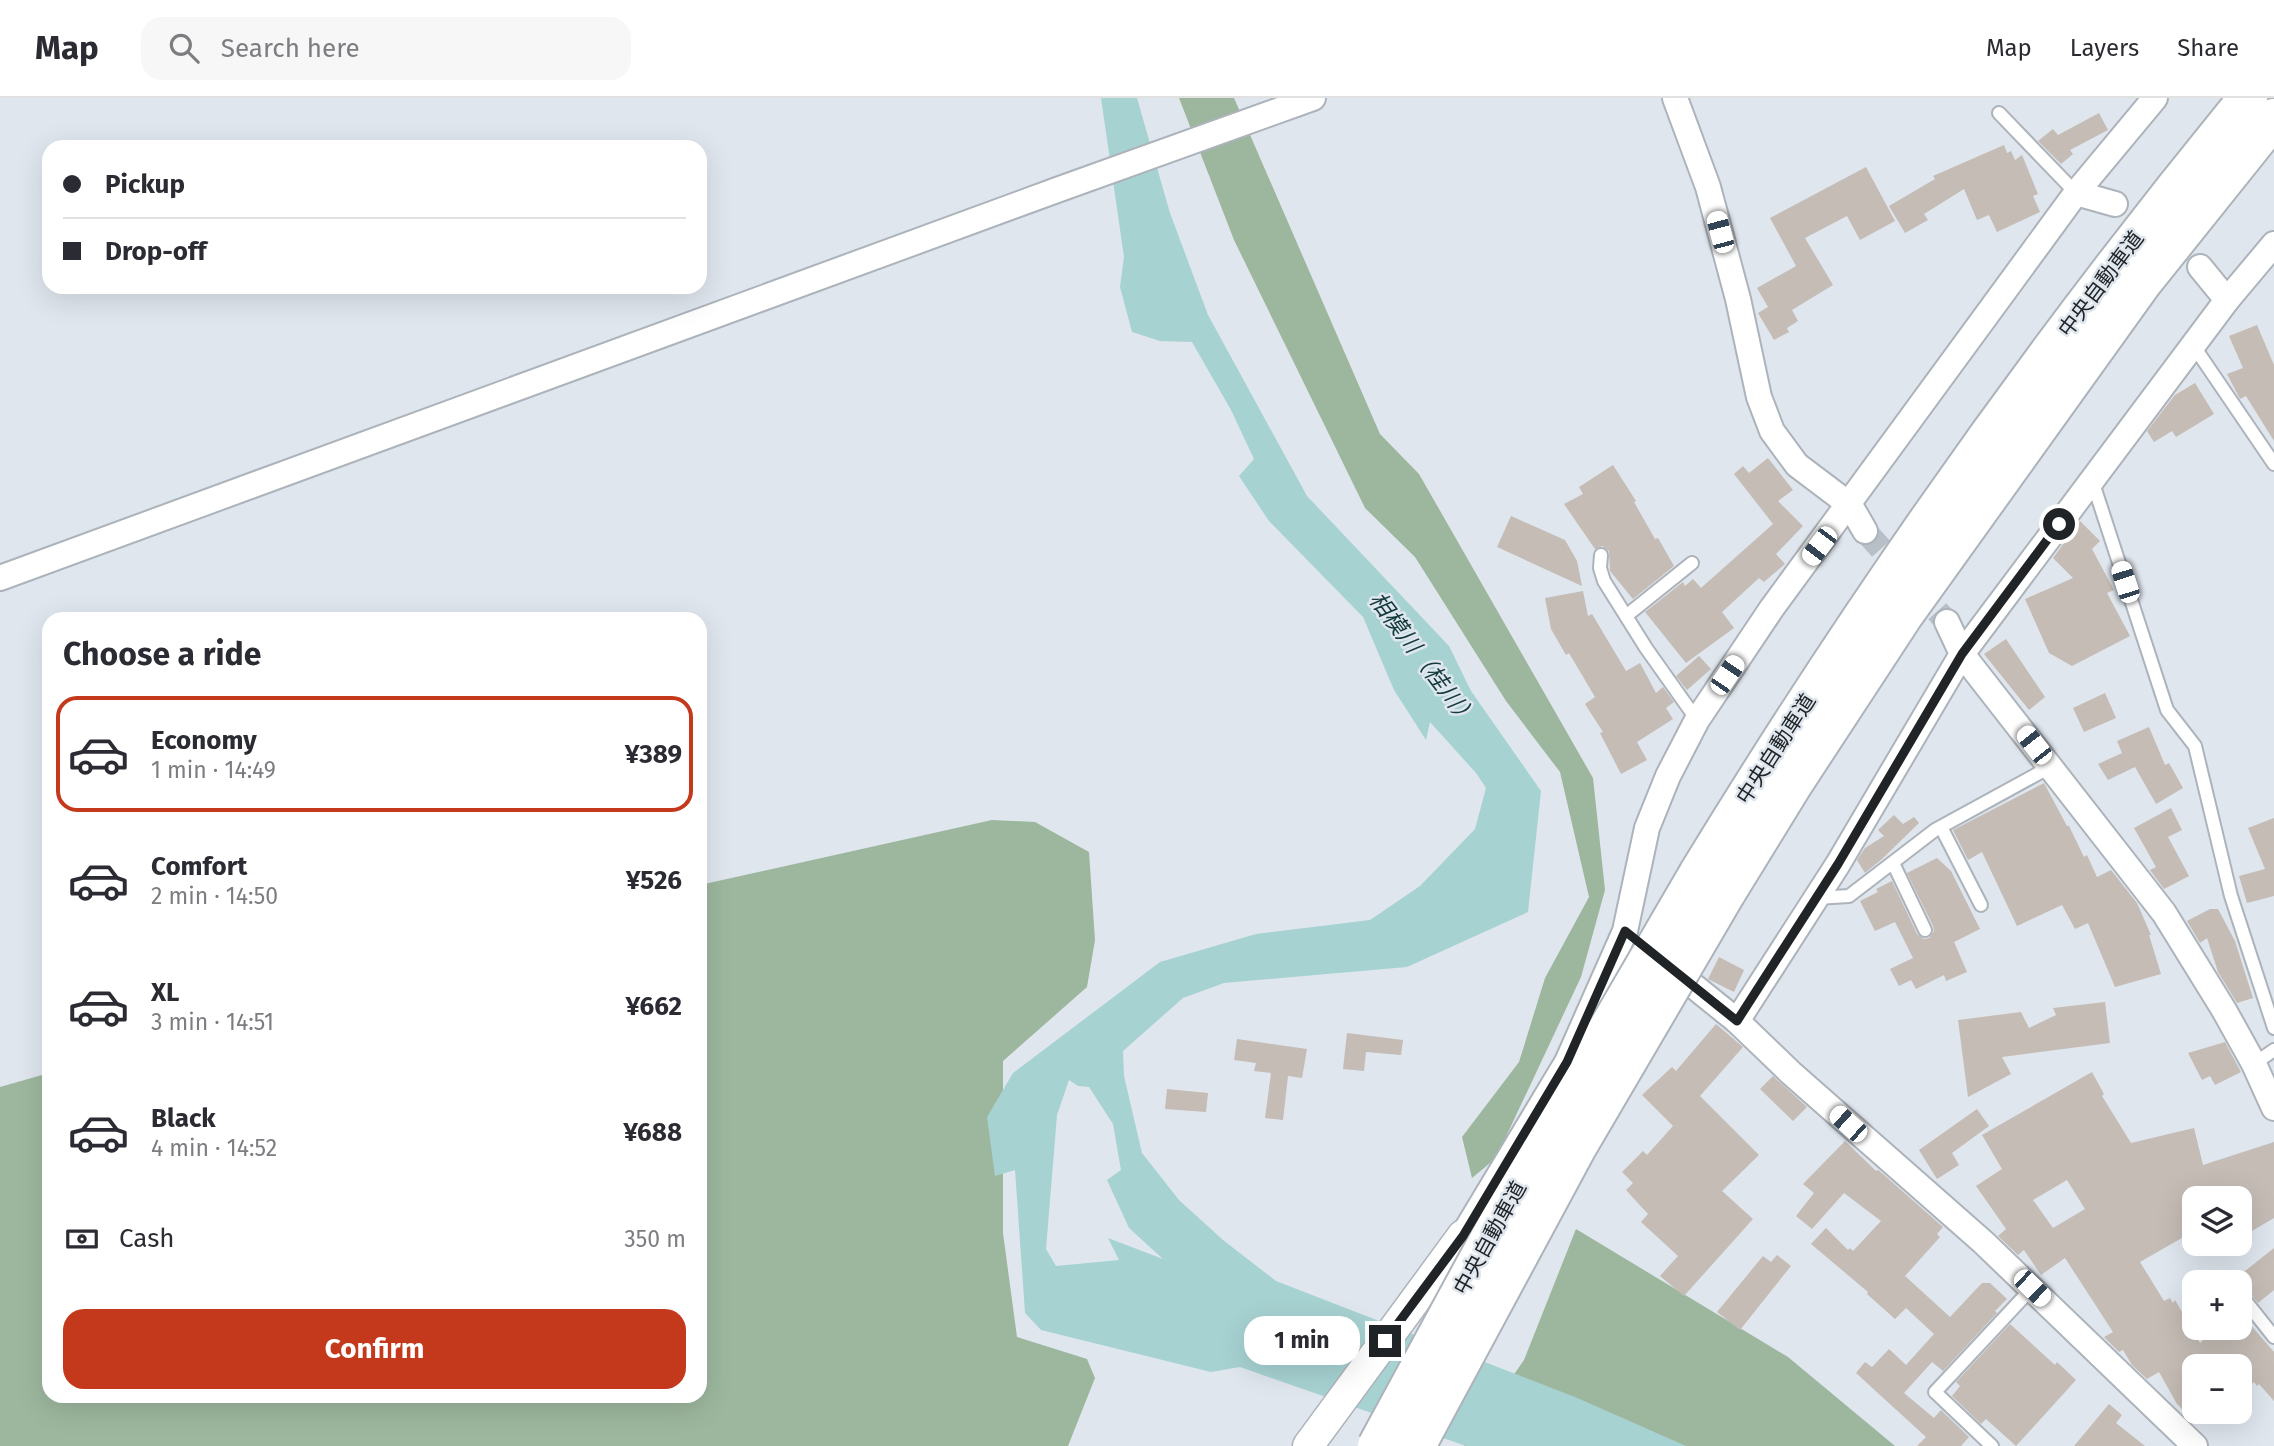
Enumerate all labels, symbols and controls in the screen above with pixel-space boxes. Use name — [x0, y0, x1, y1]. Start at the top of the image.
search box — [141, 17, 631, 80]
text: Map — [35, 28, 99, 68]
icon: search — [165, 29, 203, 67]
text: Search here — [221, 33, 360, 64]
text: Map — [1986, 34, 2032, 62]
text: Layers — [2070, 34, 2139, 62]
text: Share — [2177, 34, 2239, 62]
text: Pickup — [105, 169, 185, 200]
car — [1705, 209, 1736, 255]
street label: 中央自動車道 — [2053, 226, 2149, 342]
text: Drop-off — [105, 236, 207, 267]
route start — [2043, 508, 2075, 540]
car — [1798, 523, 1841, 569]
car — [2109, 559, 2142, 605]
water label: 相模川（桂川） — [1363, 586, 1483, 732]
text: Choose a ride — [63, 635, 261, 673]
car — [1707, 652, 1748, 698]
street label: 中央自動車道 — [1731, 689, 1821, 809]
car — [2013, 722, 2056, 768]
icon: car — [67, 723, 130, 786]
text: Economy — [151, 725, 257, 756]
text: ¥389 — [625, 739, 682, 770]
text: 1 min · 14:49 — [151, 756, 276, 784]
icon: car — [67, 849, 130, 912]
text: Comfort — [151, 851, 247, 882]
text: ¥526 — [626, 865, 682, 896]
text: 2 min · 14:50 — [151, 882, 278, 910]
icon: car — [67, 975, 130, 1038]
text: XL — [151, 977, 179, 1008]
text: ¥662 — [626, 991, 682, 1022]
text: 3 min · 14:51 — [151, 1008, 274, 1036]
icon: car — [67, 1101, 130, 1164]
car — [1826, 1102, 1871, 1146]
text: Black — [151, 1103, 216, 1134]
text: ¥688 — [623, 1117, 682, 1148]
text: 4 min · 14:52 — [151, 1134, 277, 1162]
street label: 中央自動車道 — [1448, 1177, 1532, 1299]
map controls — [2182, 1186, 2252, 1424]
button: layers — [2182, 1186, 2252, 1256]
icon: cash — [63, 1220, 101, 1258]
text: Cash — [119, 1223, 175, 1254]
text: 350 m — [624, 1225, 686, 1253]
car — [2010, 1266, 2055, 1310]
button: + — [2182, 1270, 2252, 1340]
button: Confirm — [63, 1309, 686, 1389]
callout: 1 min — [1245, 1316, 1360, 1366]
route end — [1369, 1325, 1401, 1357]
text: 1 min — [1274, 1326, 1330, 1354]
button: − — [2182, 1354, 2252, 1424]

